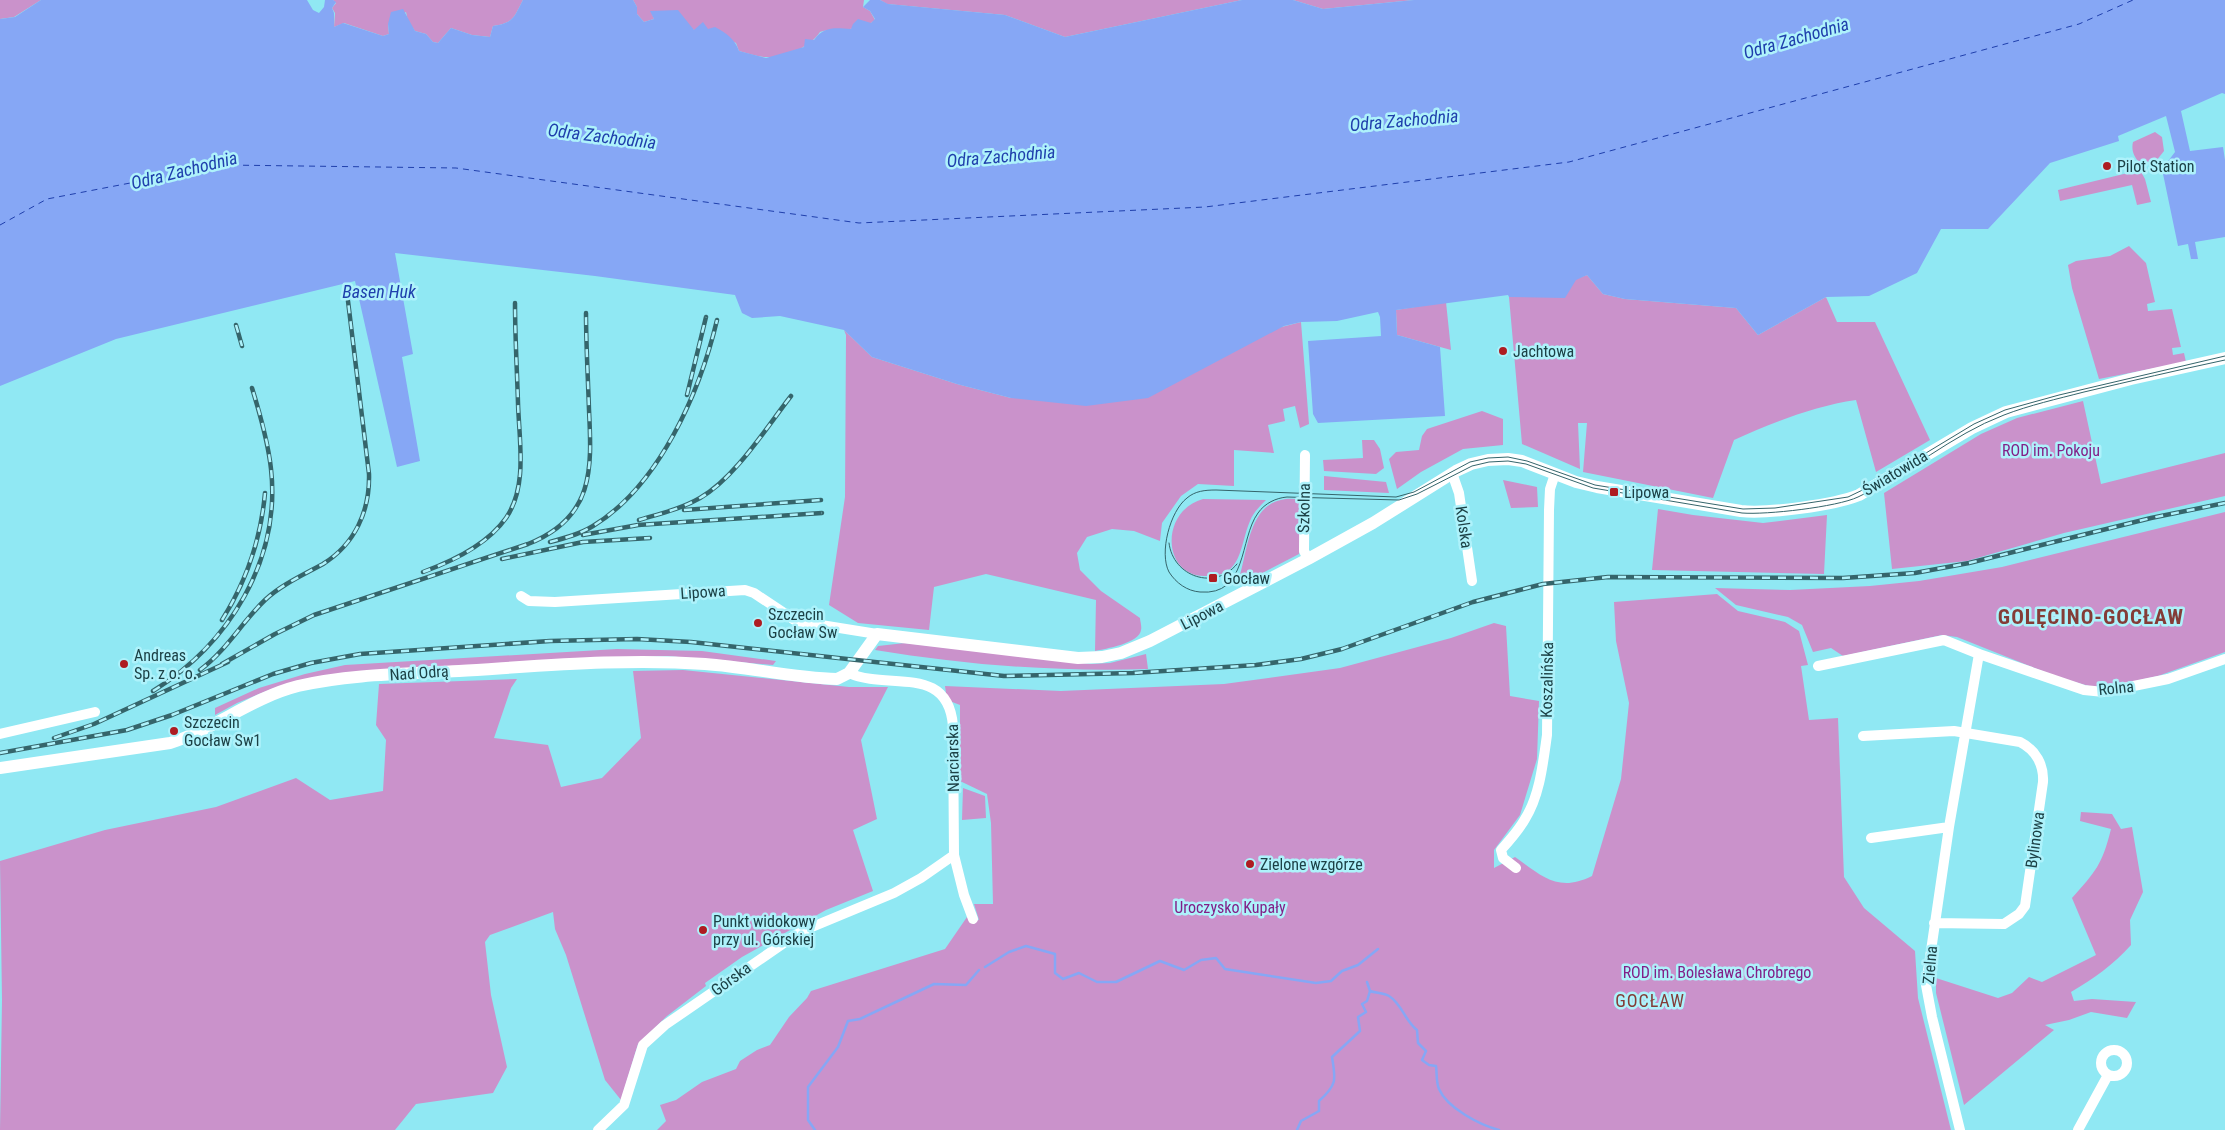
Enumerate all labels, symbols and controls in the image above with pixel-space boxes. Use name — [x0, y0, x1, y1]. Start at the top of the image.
water label: Odra Zachodnia — [1741, 13, 1851, 63]
water label: Odra Zachodnia — [1349, 105, 1459, 135]
water label: Odra Zachodnia — [547, 119, 657, 153]
water label: Odra Zachodnia — [946, 141, 1056, 171]
water label: Odra Zachodnia — [129, 147, 239, 193]
place label: Pilot Station — [2117, 157, 2195, 176]
marker: Pilot Station — [2101, 160, 2113, 172]
water label: Basen Huk — [342, 281, 417, 302]
place label: Jachtowa — [1513, 342, 1574, 361]
marker: Jachtowa — [1497, 345, 1509, 357]
park label: ROD im. Pokoju — [2002, 441, 2100, 460]
street label: Światowida — [1859, 446, 1931, 500]
street label: Szkolna — [1294, 483, 1314, 533]
place label: Lipowa — [1624, 483, 1669, 502]
marker: Lipowa — [1608, 486, 1620, 498]
street label: Kolska — [1452, 505, 1476, 549]
place label: Gocław — [1223, 569, 1270, 588]
marker: Gocław — [1207, 572, 1219, 584]
street label: Lipowa — [680, 581, 726, 603]
street label: Lipowa — [1178, 596, 1226, 634]
place label: Szczecin Gocław Sw — [768, 605, 837, 642]
district label: GOLĘCINO-GOCŁAW — [1998, 605, 2184, 629]
marker: Szczecin Gocław Sw — [752, 617, 764, 629]
street label: Koszalińska — [1537, 642, 1557, 718]
place label: Andreas Sp. z o. o. — [134, 646, 197, 683]
marker: Andreas Sp. z o. o. — [118, 658, 130, 670]
street label: Nad Odrą — [389, 661, 449, 685]
street label: Rolna — [2097, 677, 2135, 699]
place label: Szczecin Gocław Sw1 — [184, 713, 261, 750]
street label: Narciarska — [943, 724, 963, 792]
marker: Szczecin Gocław Sw1 — [168, 725, 180, 737]
street label: Bylinowa — [2022, 811, 2048, 869]
place label: Zielone wzgórze — [1260, 855, 1363, 874]
marker: Zielone wzgórze — [1244, 858, 1256, 870]
park label: Uroczysko Kupały — [1174, 898, 1286, 917]
place label: Punkt widokowy przy ul. Górskiej — [713, 912, 816, 949]
marker: Punkt widokowy przy ul. Górskiej — [697, 924, 709, 936]
street label: Zielna — [1919, 945, 1941, 985]
street label: Górska — [707, 958, 755, 1000]
park label: ROD im. Bolesława Chrobrego — [1623, 963, 1811, 982]
district label: GOCŁAW — [1615, 990, 1685, 1011]

